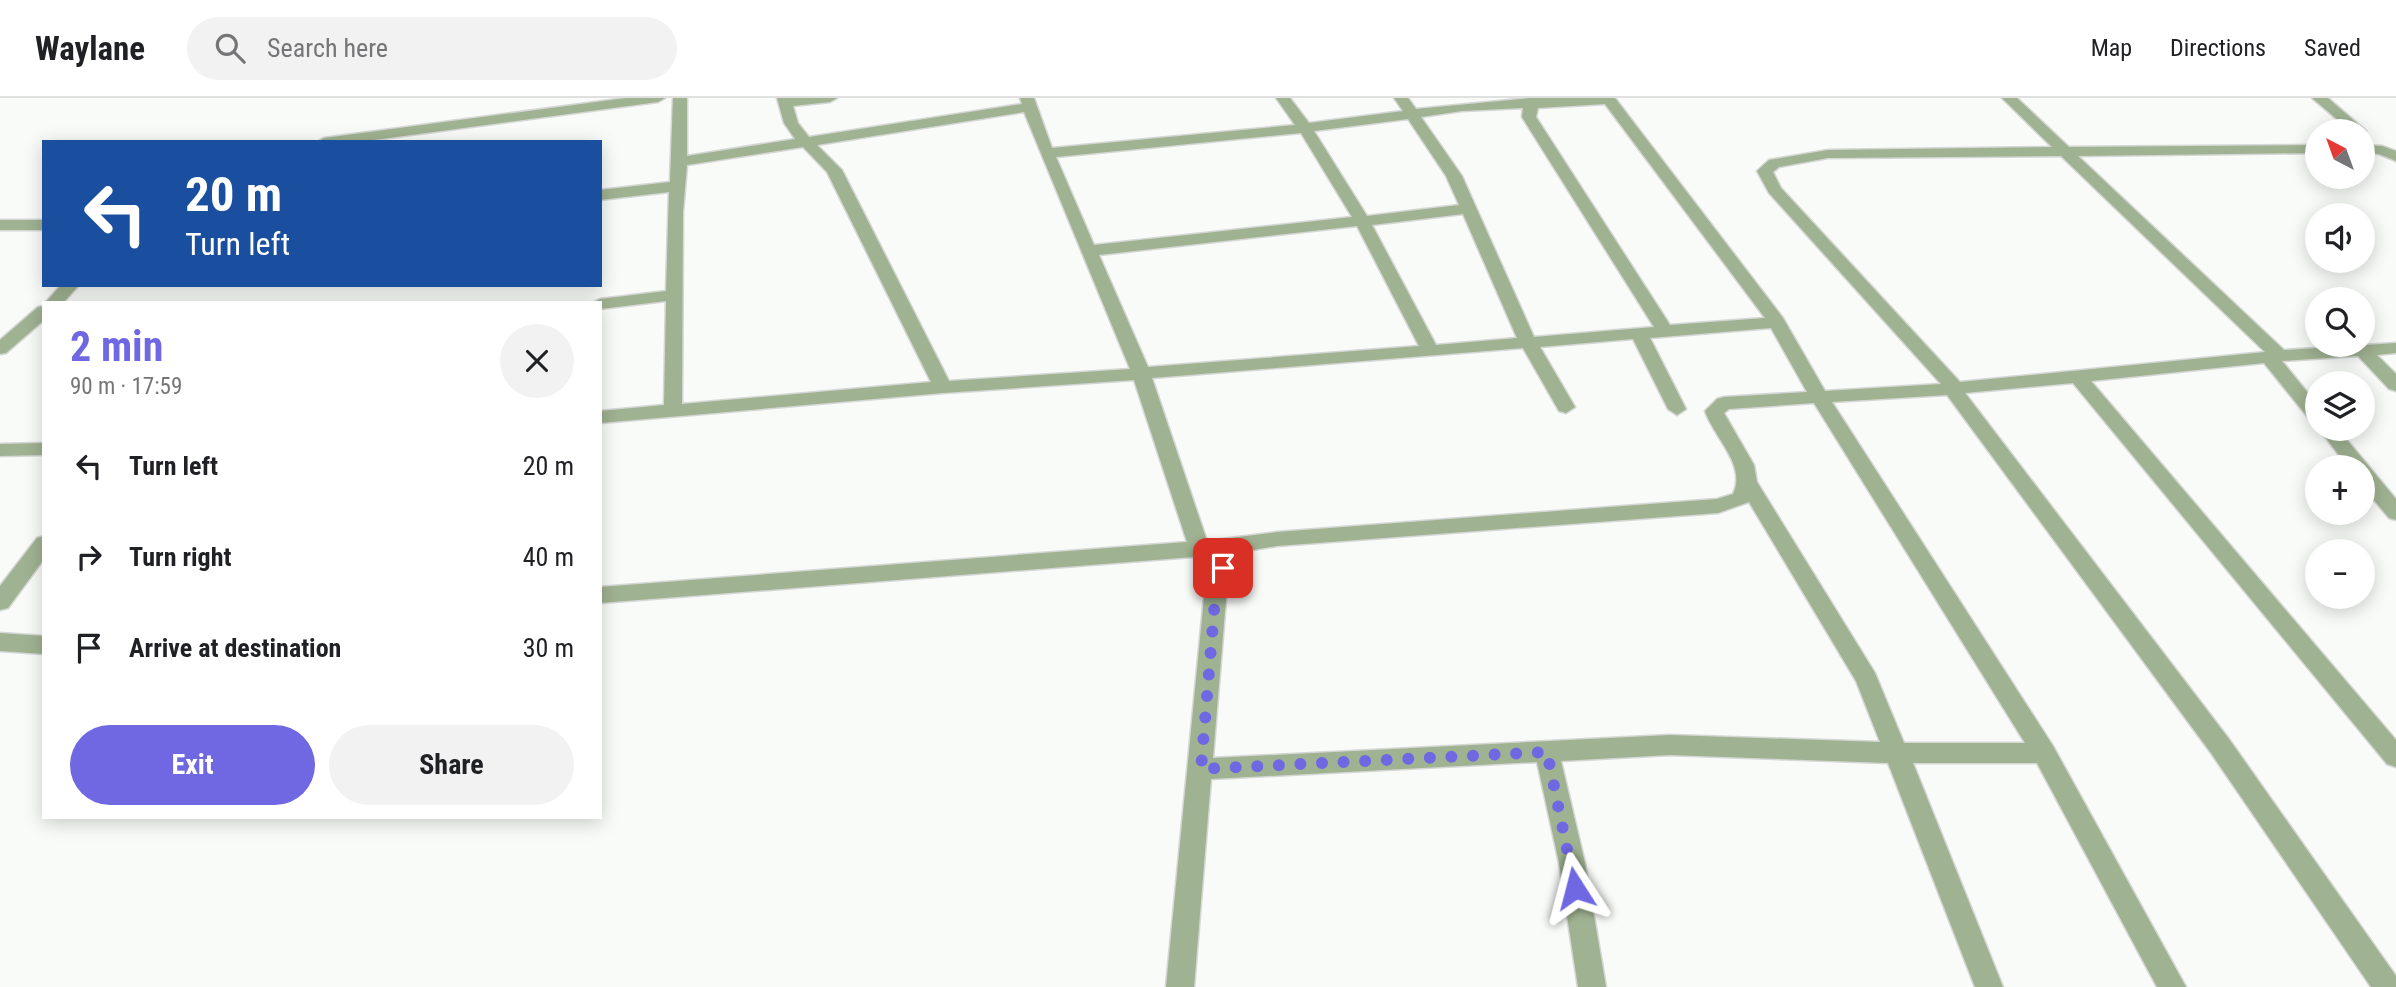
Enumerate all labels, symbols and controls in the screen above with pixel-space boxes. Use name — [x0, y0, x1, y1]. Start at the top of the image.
search box — [187, 17, 677, 80]
text: Waylane — [35, 29, 145, 68]
icon: search — [211, 29, 249, 67]
text: Search here — [267, 33, 388, 63]
text: Map — [2091, 34, 2132, 62]
text: Directions — [2170, 34, 2266, 62]
text: Saved — [2304, 34, 2361, 62]
north arrow — [2305, 119, 2375, 189]
map controls — [2305, 119, 2375, 609]
text: 20 m — [185, 166, 282, 223]
icon: left — [70, 168, 161, 259]
button: sound — [2305, 203, 2375, 273]
text: Turn left — [185, 225, 290, 263]
button: search — [2305, 287, 2375, 357]
text: 2 min — [70, 322, 163, 371]
button: close — [500, 324, 574, 398]
button: layers — [2305, 371, 2375, 441]
text: 90 m · 17:59 — [70, 373, 182, 400]
icon: left — [70, 447, 108, 485]
text: Turn left — [129, 451, 218, 481]
text: 20 m — [523, 451, 574, 481]
button: + — [2305, 455, 2375, 525]
icon: right — [70, 538, 108, 576]
pin — [1193, 538, 1253, 598]
button: − — [2305, 539, 2375, 609]
text: Turn right — [129, 542, 231, 572]
text: 40 m — [523, 542, 574, 572]
icon: arrive — [1204, 549, 1242, 587]
icon: arrive — [70, 629, 108, 667]
text: Arrive at destination — [129, 633, 341, 663]
text: 30 m — [523, 633, 574, 663]
button: Exit — [70, 725, 315, 805]
button: Share — [329, 725, 574, 805]
position arrow — [1538, 851, 1612, 925]

